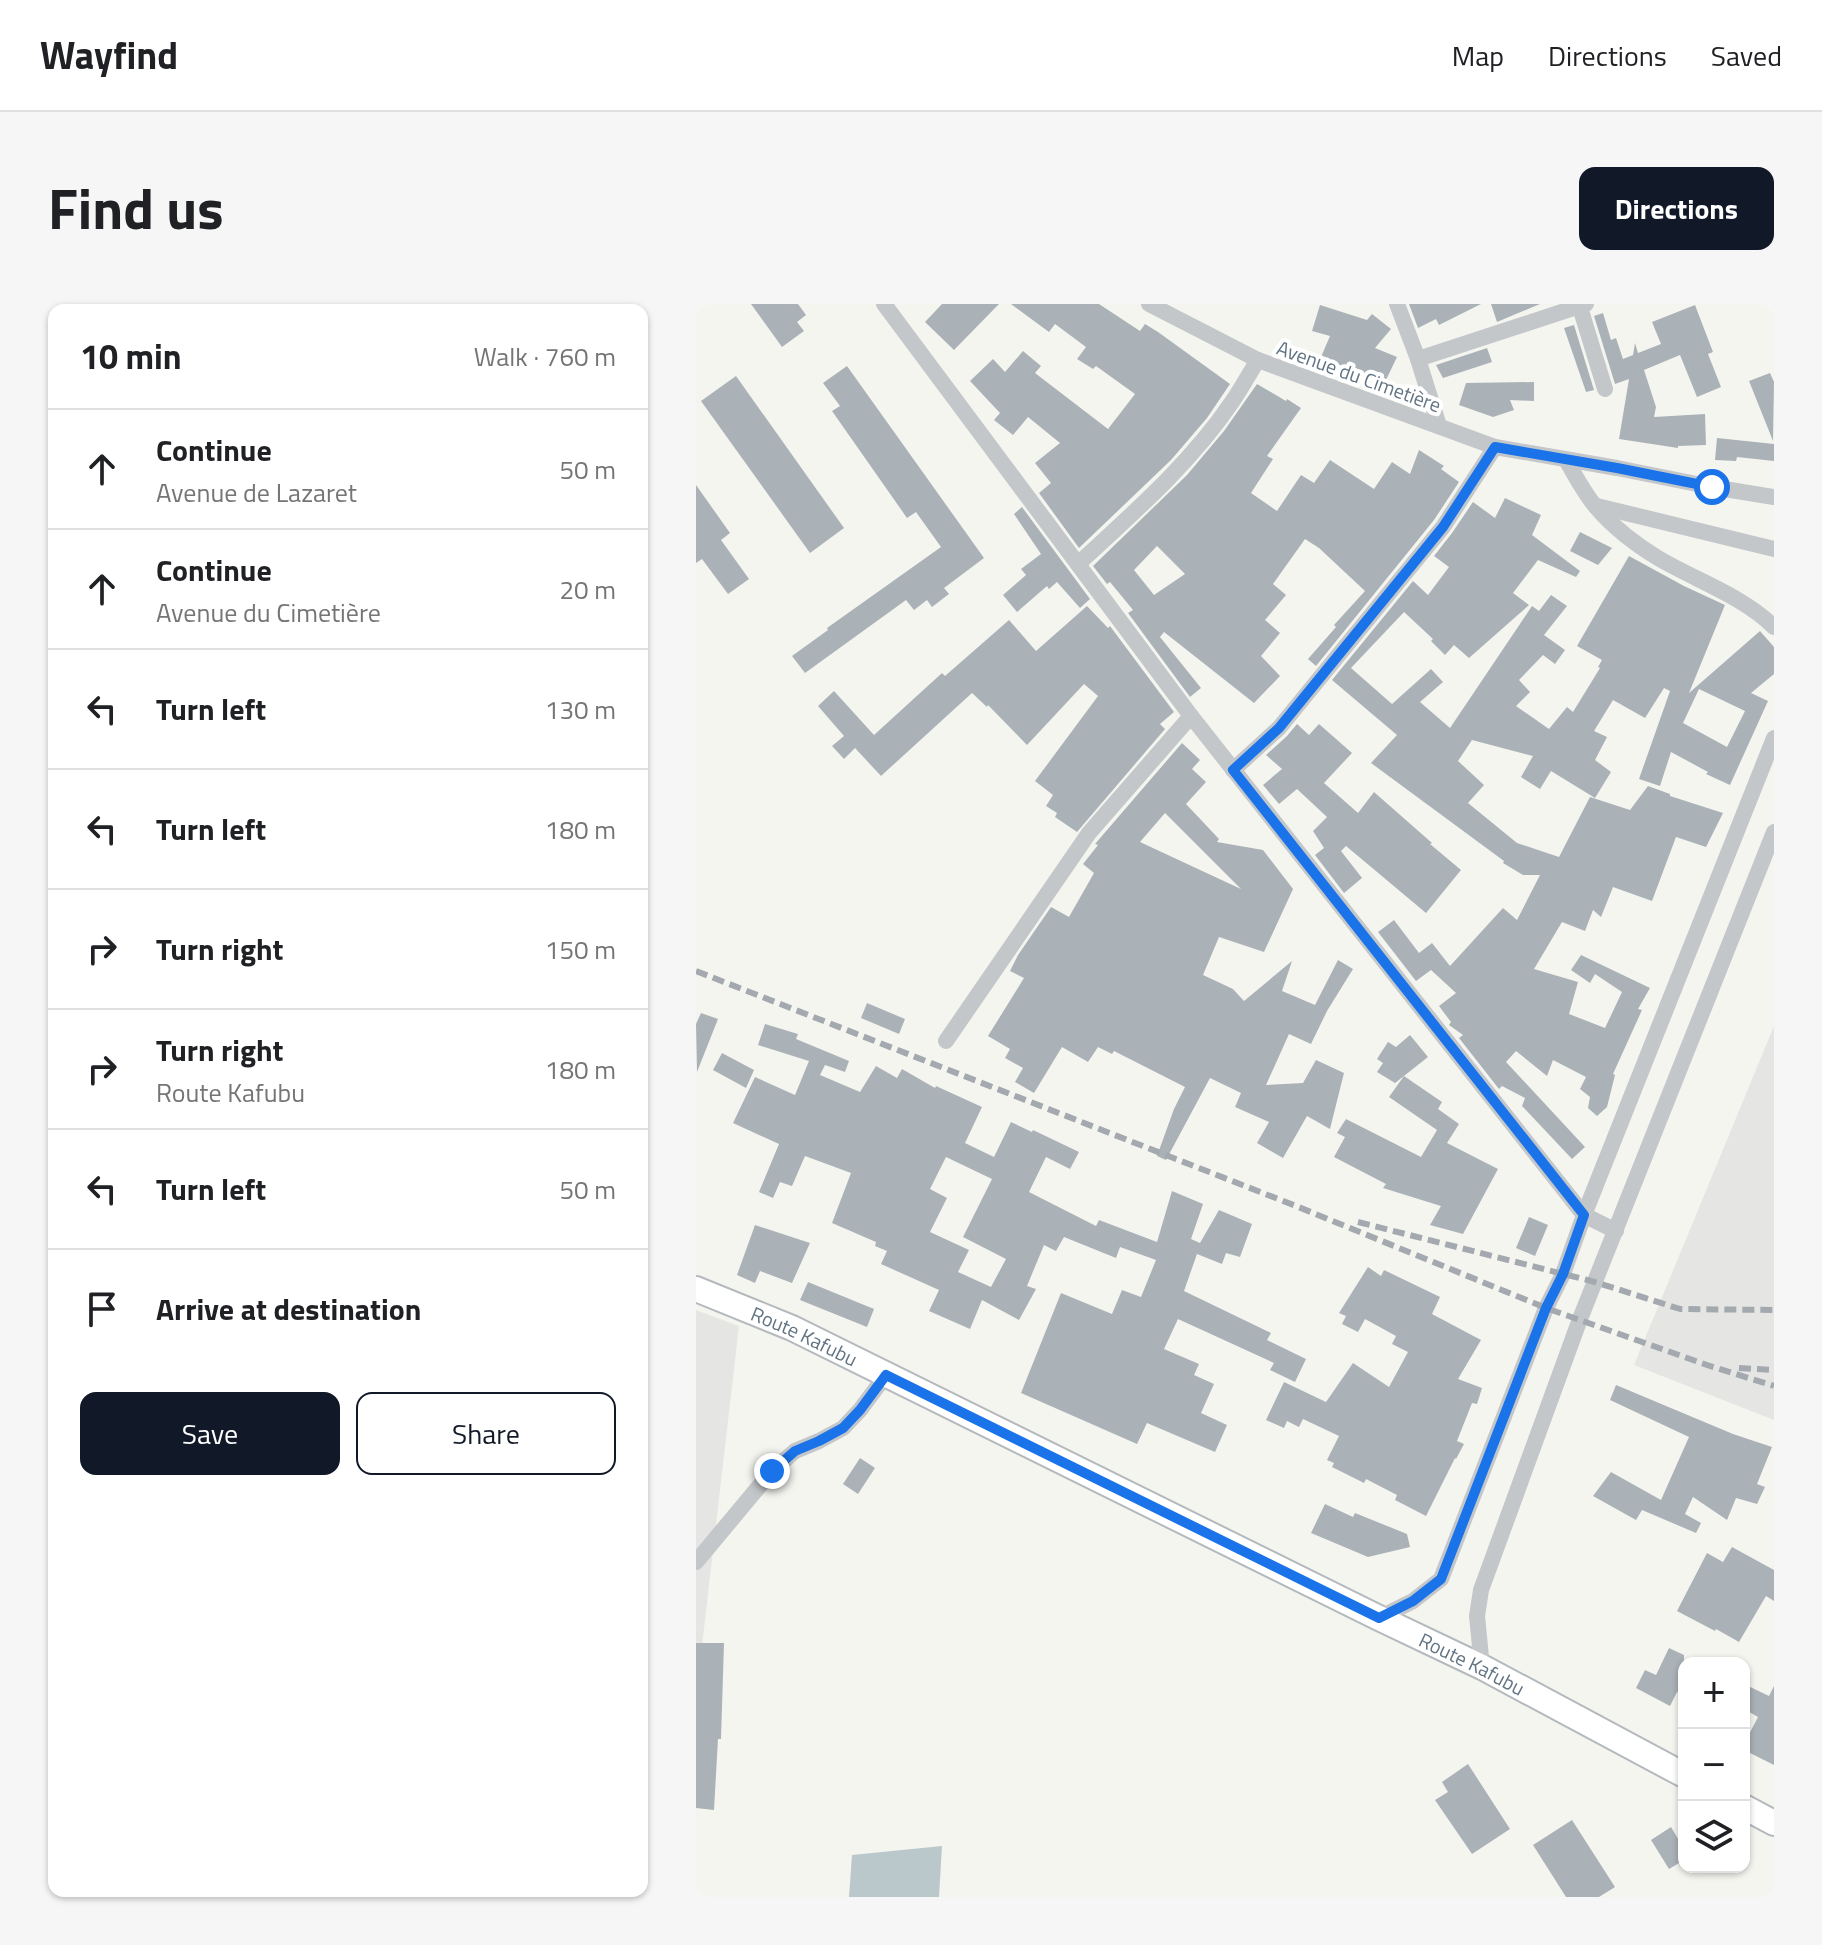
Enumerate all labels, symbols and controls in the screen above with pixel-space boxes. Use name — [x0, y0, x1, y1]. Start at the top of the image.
text: Wayfind — [40, 26, 178, 84]
text: Map — [1452, 34, 1504, 77]
text: Directions — [1548, 34, 1667, 77]
text: Saved — [1711, 34, 1782, 77]
text: Find us — [48, 166, 224, 251]
button: Directions — [1579, 167, 1774, 250]
text: 10 min — [80, 330, 182, 382]
street label: Avenue du Cimetière — [1272, 332, 1446, 420]
text: Walk · 760 m — [474, 337, 616, 376]
text: Continue — [156, 427, 272, 473]
icon: ahead — [80, 447, 124, 491]
text: 50 m — [559, 450, 616, 489]
route start — [1694, 469, 1730, 505]
text: Avenue de Lazaret — [156, 473, 357, 512]
text: Continue — [156, 547, 272, 593]
icon: ahead — [80, 567, 124, 611]
text: 20 m — [559, 570, 616, 609]
text: Avenue du Cimetière — [156, 593, 381, 632]
text: Turn left — [156, 686, 266, 732]
icon: left — [80, 687, 124, 731]
text: 130 m — [545, 690, 616, 729]
text: Turn left — [156, 806, 266, 852]
icon: left — [80, 807, 124, 851]
text: 180 m — [545, 810, 616, 849]
text: Turn right — [156, 926, 284, 972]
icon: right — [80, 927, 124, 971]
text: 150 m — [545, 930, 616, 969]
text: Turn right — [156, 1027, 284, 1073]
icon: right — [80, 1047, 124, 1091]
text: 180 m — [545, 1050, 616, 1089]
text: Route Kafubu — [156, 1073, 305, 1112]
text: Turn left — [156, 1166, 266, 1212]
icon: left — [80, 1167, 124, 1211]
text: 50 m — [559, 1170, 616, 1209]
text: Arrive at destination — [156, 1286, 421, 1332]
icon: arrive — [80, 1287, 124, 1331]
street label: Route Kafubu — [746, 1297, 863, 1374]
button: Save — [80, 1392, 340, 1475]
button: Share — [356, 1392, 616, 1475]
route end — [754, 1453, 790, 1489]
street label: Route Kafubu — [1414, 1624, 1531, 1703]
map controls — [1678, 1657, 1750, 1873]
button: + — [1678, 1657, 1750, 1729]
button: − — [1678, 1729, 1750, 1801]
button: layers — [1678, 1801, 1750, 1873]

